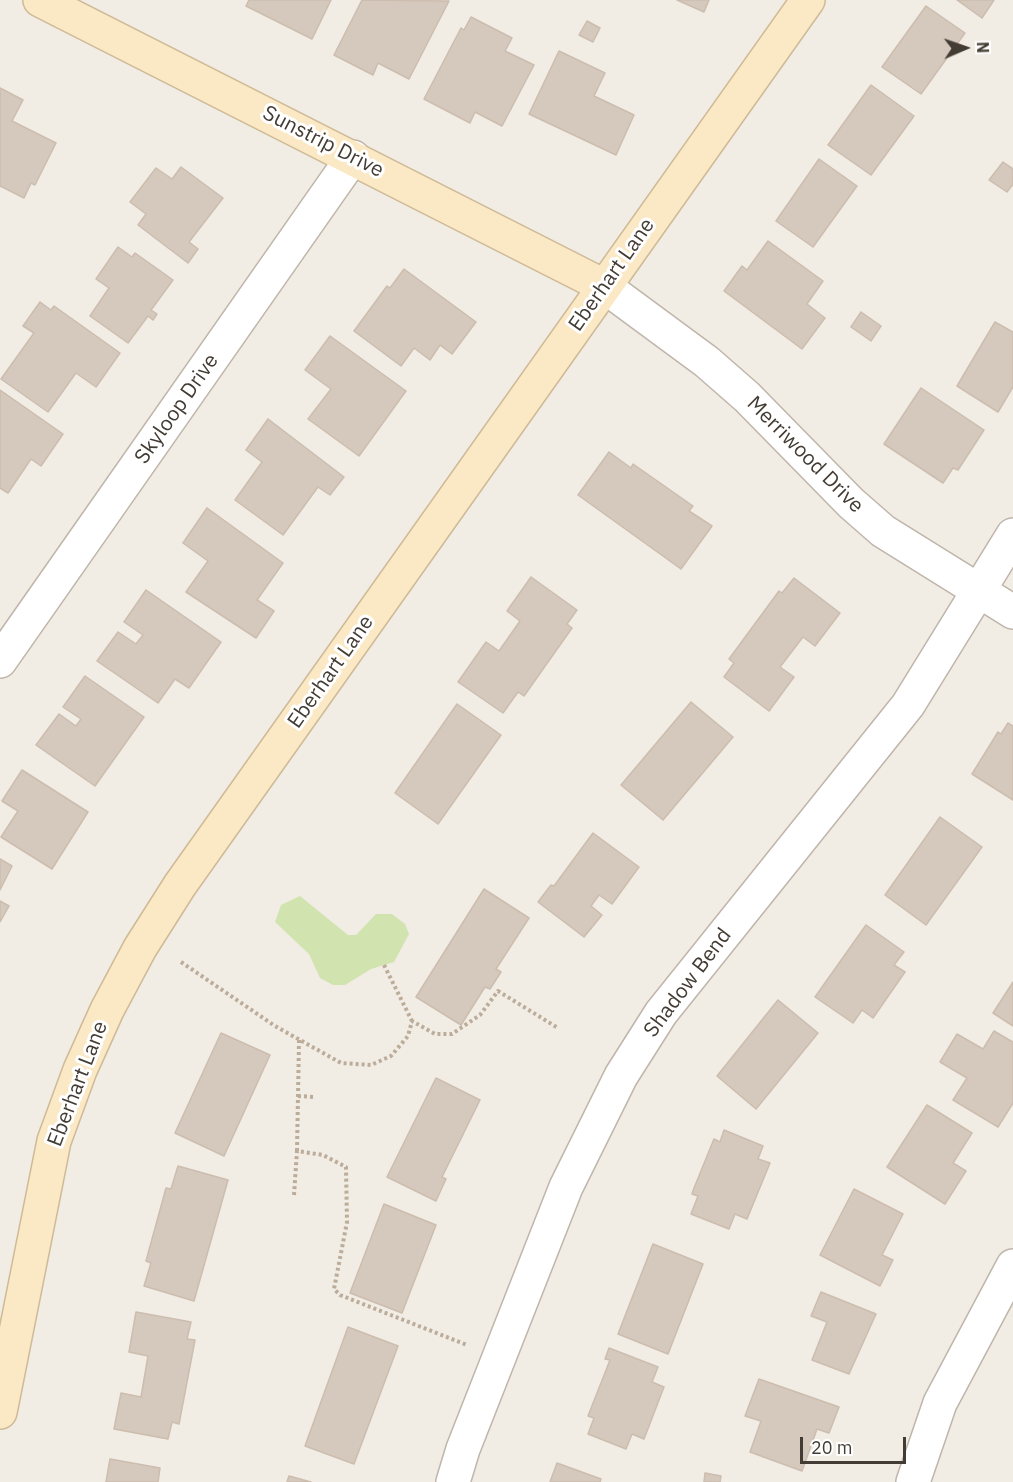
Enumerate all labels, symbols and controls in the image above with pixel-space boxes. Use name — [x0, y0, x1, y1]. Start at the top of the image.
north arrow — [935, 18, 995, 78]
text: N — [973, 41, 993, 54]
street label: Sunstrip Drive — [258, 101, 388, 183]
street label: Eberhart Lane — [564, 214, 660, 336]
street label: Skyloop Drive — [130, 349, 224, 469]
street label: Merriwood Drive — [741, 391, 869, 519]
street label: Eberhart Lane — [283, 611, 379, 733]
street label: Shadow Bend — [639, 924, 737, 1042]
street label: Eberhart Lane — [43, 1018, 113, 1150]
scale bar — [803, 1425, 910, 1463]
text: 20 m — [811, 1436, 853, 1459]

